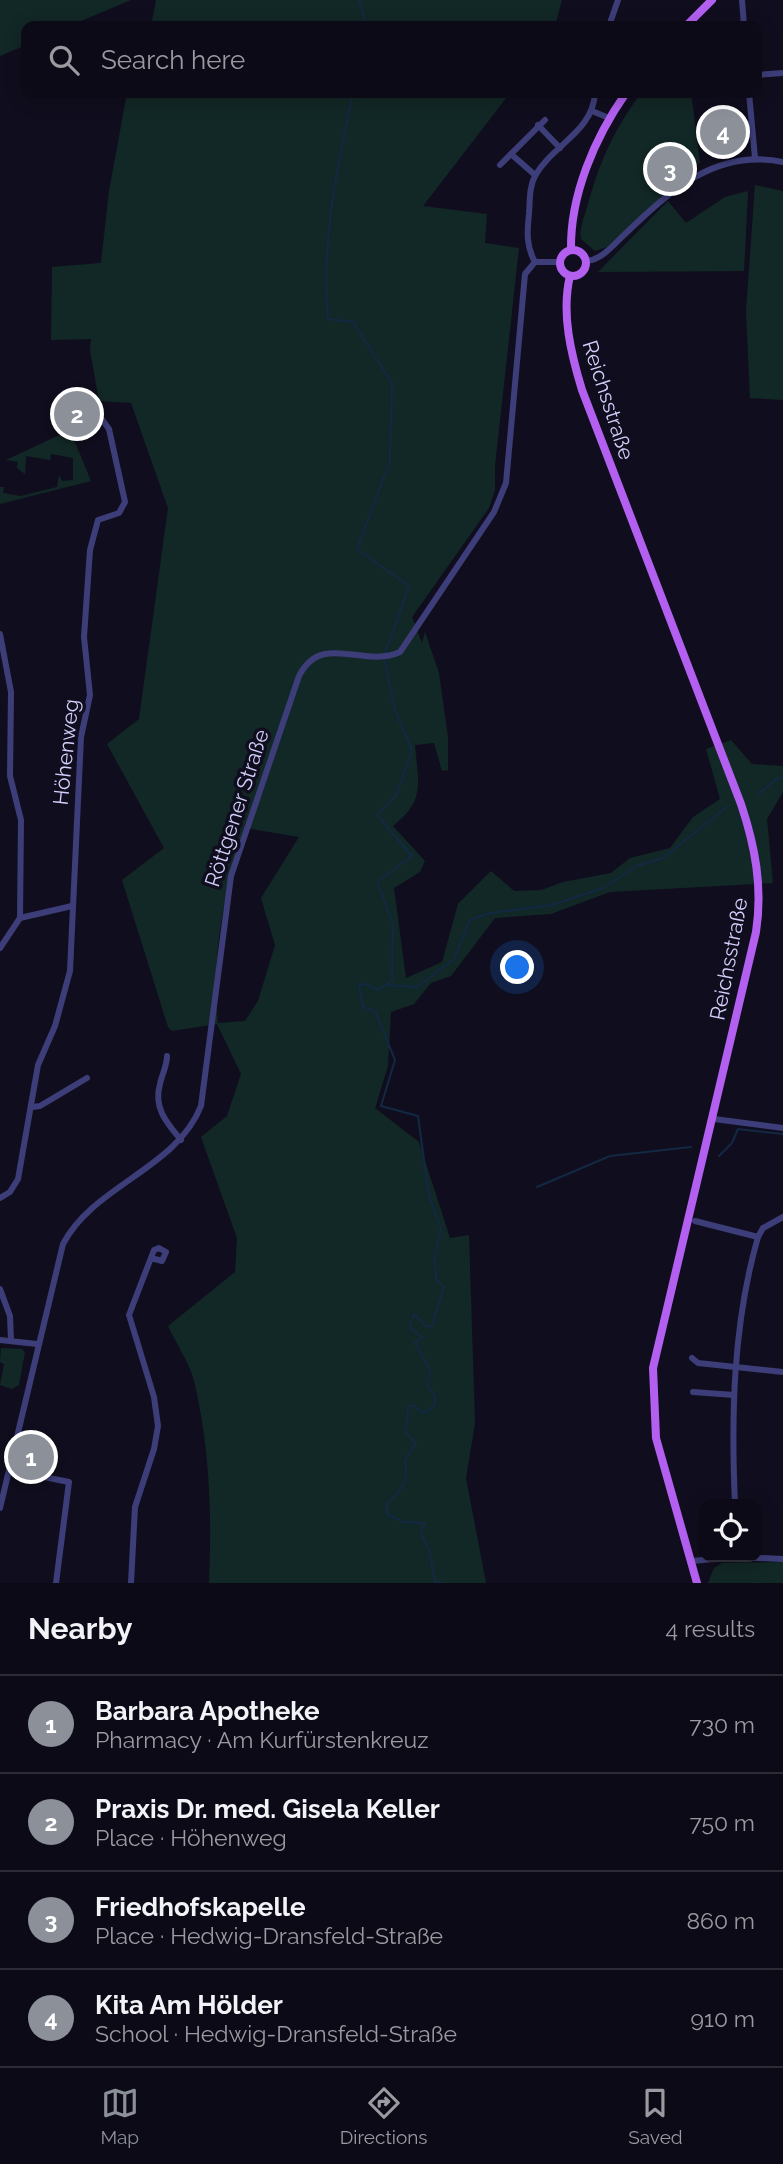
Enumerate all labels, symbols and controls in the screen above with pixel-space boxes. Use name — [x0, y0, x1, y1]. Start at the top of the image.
search box — [21, 21, 762, 98]
icon: search — [45, 41, 83, 79]
text: Search here — [101, 45, 245, 75]
pin: 4 — [700, 106, 746, 158]
pin: 3 — [647, 143, 693, 195]
street label: Reichsstraße — [577, 337, 640, 463]
pin: 2 — [54, 388, 100, 440]
street label: Höhenweg — [48, 698, 83, 806]
street label: Röttgener Straße — [199, 726, 274, 890]
street label: Reichsstraße — [704, 896, 753, 1022]
your location — [500, 950, 534, 984]
pin: 1 — [8, 1431, 54, 1483]
map controls — [699, 1499, 762, 1562]
button: locate — [699, 1499, 762, 1562]
text: Nearby — [28, 1611, 132, 1646]
text: 4 results — [666, 1615, 755, 1642]
text: Barbara Apotheke — [95, 1696, 320, 1726]
text: 1 — [45, 1711, 57, 1738]
text: 730 m — [689, 1711, 755, 1738]
text: Pharmacy · Am Kurfürstenkreuz — [95, 1726, 429, 1753]
text: Praxis Dr. med. Gisela Keller — [95, 1794, 440, 1824]
text: 2 — [45, 1809, 57, 1836]
text: 750 m — [689, 1809, 755, 1836]
text: Place · Höhenweg — [95, 1824, 287, 1851]
text: Friedhofskapelle — [95, 1892, 306, 1922]
text: 3 — [45, 1907, 57, 1934]
text: 860 m — [686, 1907, 755, 1934]
text: Place · Hedwig-Dransfeld-Straße — [95, 1922, 443, 1949]
text: Kita Am Hölder — [95, 1990, 283, 2020]
text: 4 — [44, 2005, 58, 2032]
text: 910 m — [691, 2005, 755, 2032]
text: School · Hedwig-Dransfeld-Straße — [95, 2020, 457, 2047]
tab: Map — [100, 2084, 139, 2148]
tab: Directions — [340, 2084, 428, 2148]
tab: Saved — [628, 2084, 683, 2148]

